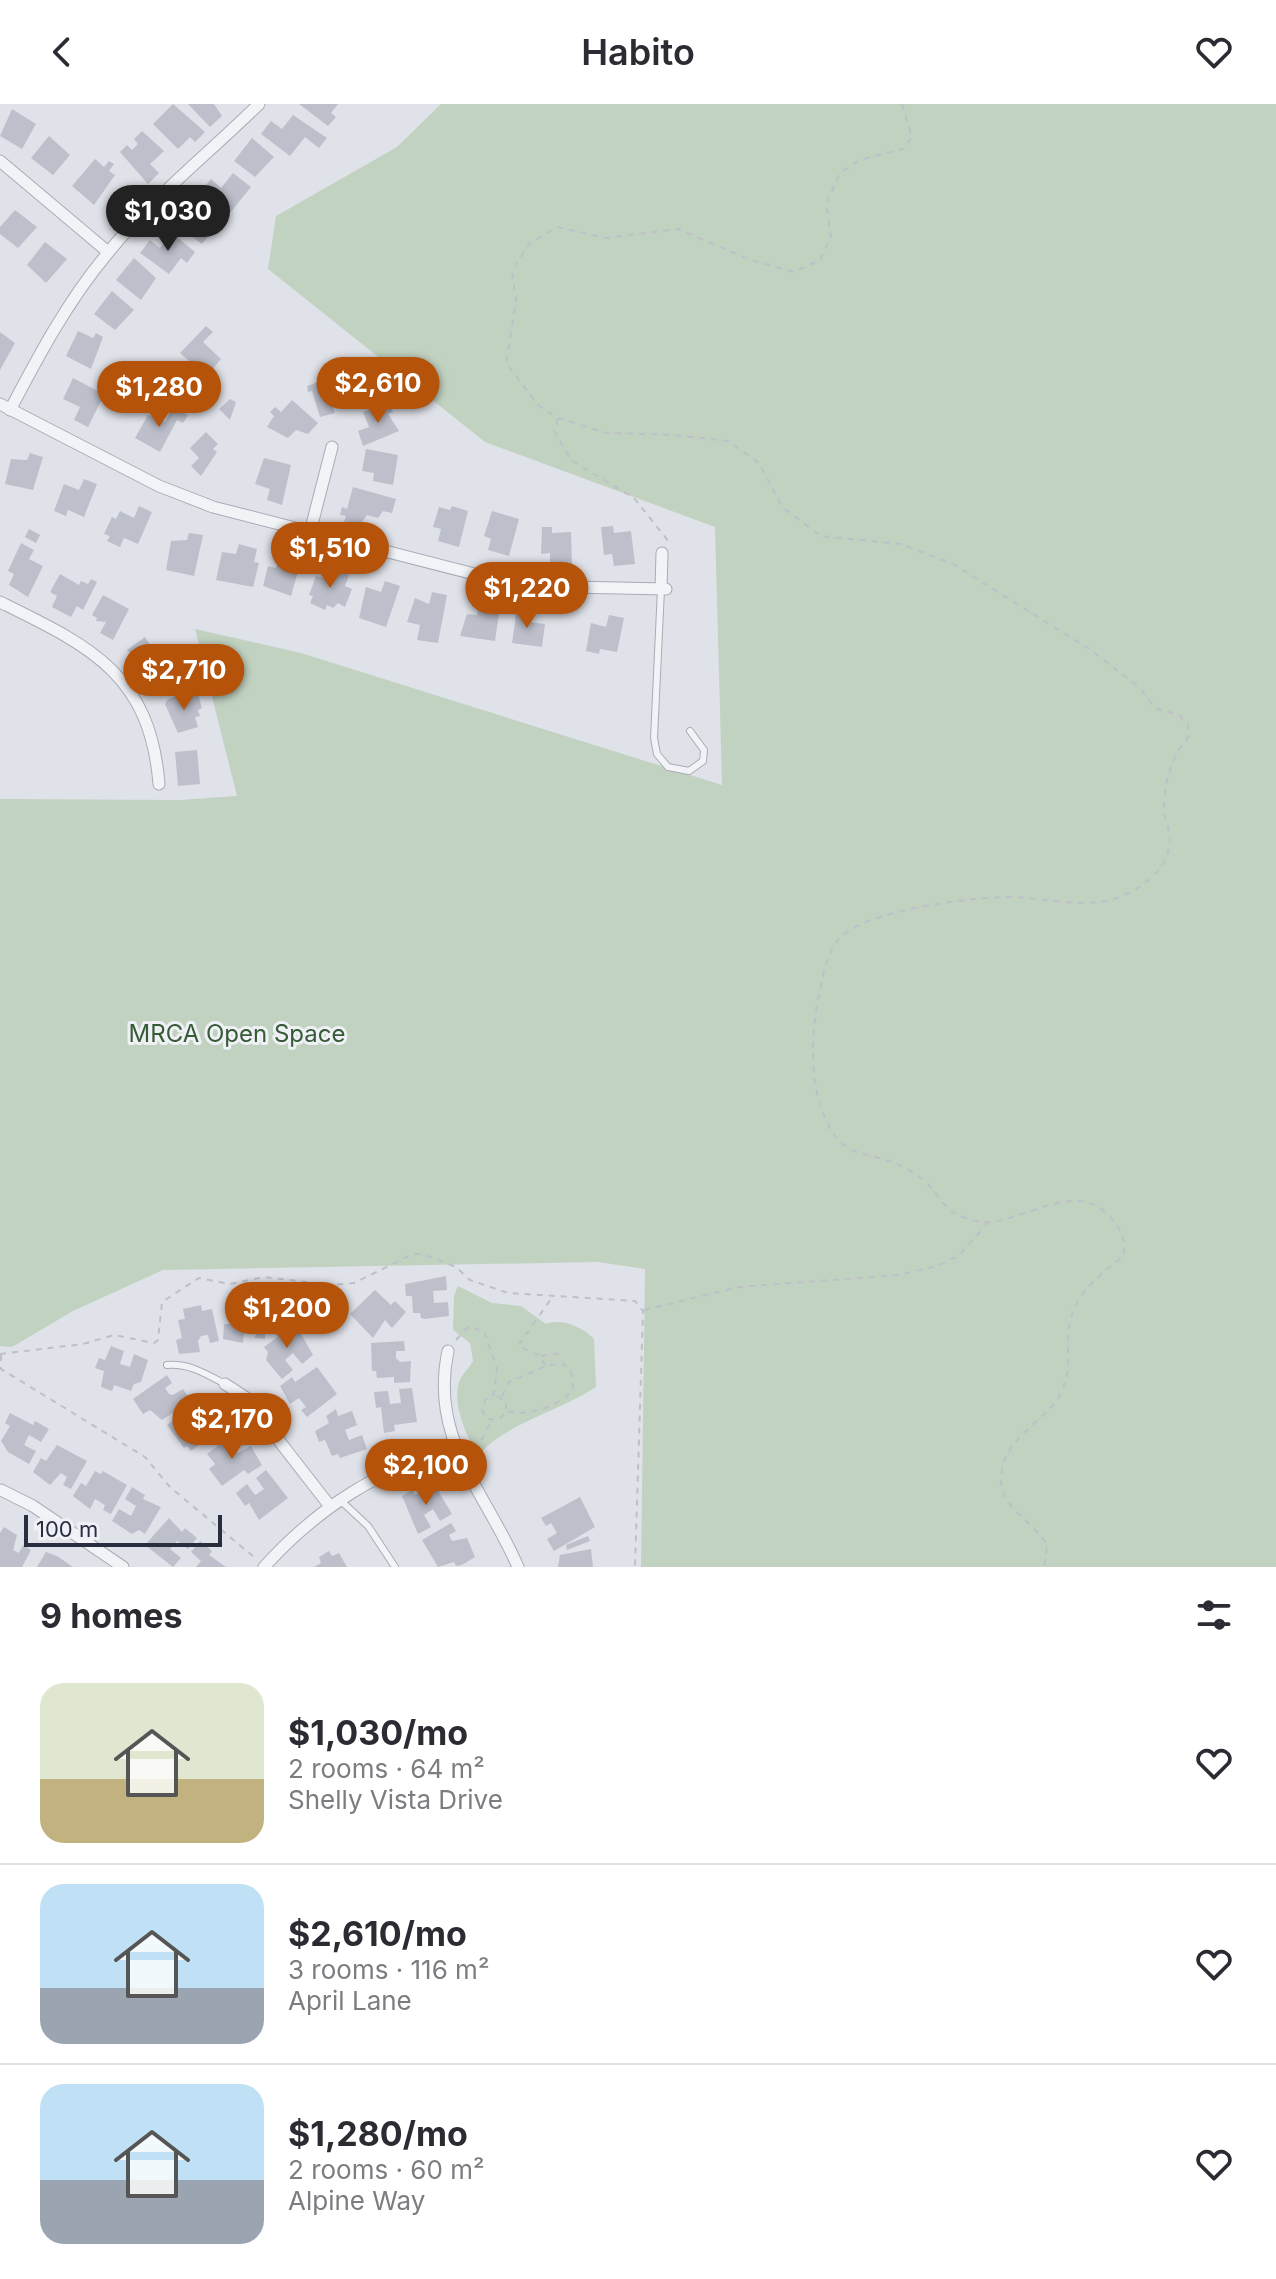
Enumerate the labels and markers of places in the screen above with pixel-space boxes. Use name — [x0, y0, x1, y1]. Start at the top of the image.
pin: $1,030 — [103, 185, 233, 253]
pin: $2,610 — [313, 357, 443, 425]
pin: $1,280 — [94, 361, 224, 429]
pin: $1,510 — [265, 522, 395, 590]
pin: $1,220 — [462, 562, 592, 630]
pin: $2,710 — [119, 644, 249, 712]
pin: $1,200 — [222, 1282, 352, 1350]
pin: $2,170 — [167, 1393, 297, 1461]
pin: $2,100 — [361, 1439, 491, 1507]

